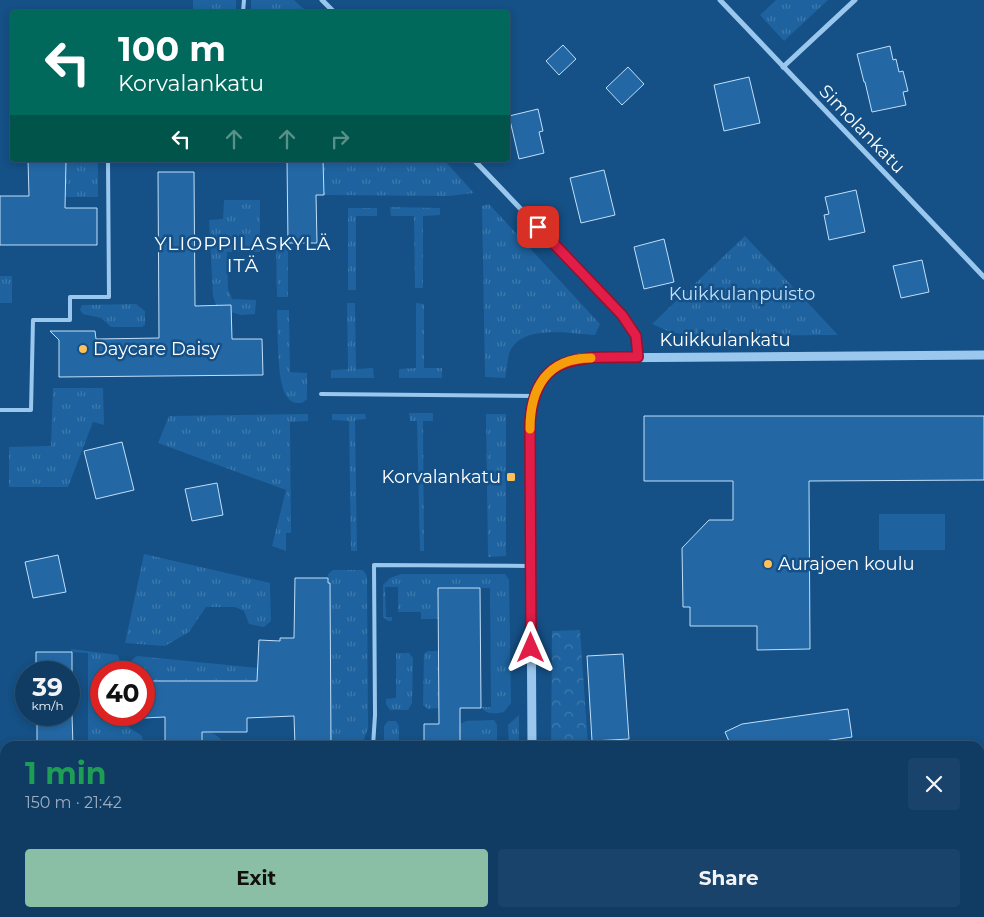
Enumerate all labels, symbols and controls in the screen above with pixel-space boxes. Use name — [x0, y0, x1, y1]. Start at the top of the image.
text: 100 m — [118, 27, 226, 70]
icon: left — [35, 30, 100, 95]
text: Korvalankatu — [118, 70, 264, 97]
street label: Simolankatu — [814, 80, 910, 178]
icon: left — [167, 125, 195, 153]
icon: ahead — [220, 125, 248, 153]
icon: ahead — [273, 125, 301, 153]
icon: right — [326, 125, 354, 153]
pin — [517, 206, 559, 248]
icon: arrive — [524, 213, 552, 241]
district label: YLIOPPILASKYLÄ ITÄ — [155, 232, 332, 277]
park label: Kuikkulanpuisto — [669, 283, 815, 305]
street label: Kuikkulankatu — [659, 329, 791, 351]
place label: Daycare Daisy — [93, 338, 220, 360]
marker: Daycare Daisy — [77, 343, 89, 355]
place label: Korvalankatu — [382, 466, 501, 488]
marker: Korvalankatu — [505, 471, 517, 483]
place label: Aurajoen koulu — [778, 553, 915, 575]
marker: Aurajoen koulu — [762, 558, 774, 570]
position arrow — [504, 621, 556, 673]
speed limit sign: 40 — [90, 661, 155, 726]
text: 39 — [32, 672, 63, 702]
text: km/h — [31, 698, 64, 713]
text: 1 min — [25, 755, 106, 792]
button: close — [908, 758, 960, 810]
text: 150 m · 21:42 — [25, 793, 122, 812]
button: Exit — [25, 849, 488, 907]
button: Share — [498, 849, 960, 907]

